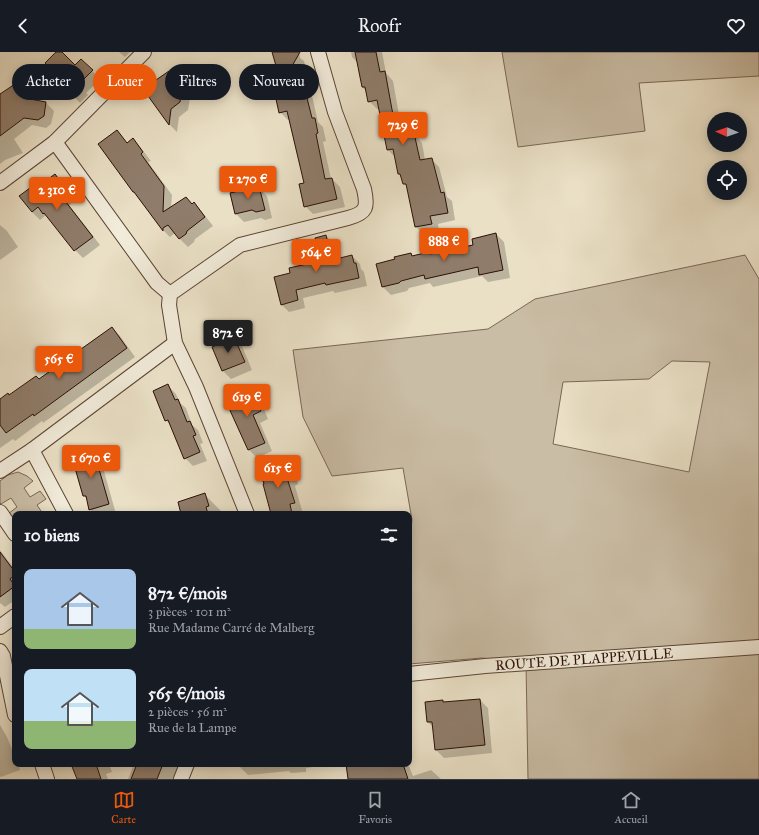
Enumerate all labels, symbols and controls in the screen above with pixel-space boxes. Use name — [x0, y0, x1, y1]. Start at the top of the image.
icon: back — [12, 15, 34, 37]
text: Roofr — [358, 15, 401, 37]
icon: heart — [725, 15, 747, 37]
chip: Acheter — [12, 64, 85, 100]
chip: Louer — [93, 64, 157, 100]
chip: Filtres — [165, 64, 231, 100]
chip: Nouveau — [239, 64, 319, 100]
pin: 729 € — [375, 112, 431, 146]
north arrow — [707, 112, 747, 152]
map controls — [707, 112, 747, 200]
text: 729 € — [387, 117, 419, 133]
button: locate — [707, 160, 747, 200]
pin: 1 270 € — [211, 166, 285, 200]
text: 1 270 € — [228, 171, 268, 187]
pin: 2 310 € — [20, 177, 94, 211]
text: 2 310 € — [38, 182, 76, 198]
pin: 888 € — [416, 228, 472, 262]
text: 888 € — [428, 233, 460, 249]
pin: 564 € — [288, 239, 344, 273]
text: 564 € — [301, 244, 331, 260]
pin: 872 € — [200, 320, 256, 354]
text: 872 € — [213, 325, 243, 341]
pin: 565 € — [31, 346, 87, 380]
text: 565 € — [44, 351, 74, 367]
pin: 619 € — [219, 384, 275, 418]
text: 619 € — [232, 389, 262, 405]
pin: 1 670 € — [54, 445, 128, 479]
text: 1 670 € — [71, 450, 111, 466]
pin: 615 € — [250, 455, 306, 489]
text: 615 € — [264, 460, 292, 476]
icon: filters — [378, 524, 400, 546]
text: 10 biens — [24, 525, 79, 546]
text: 872 €/mois — [148, 583, 227, 604]
icon: home — [56, 585, 104, 633]
text: 3 pièces · 101 m² — [148, 604, 231, 620]
text: Rue Madame Carré de Malberg — [148, 620, 314, 636]
street label: ROUTE DE PLAPPEVILLE — [495, 645, 674, 674]
text: 565 €/mois — [148, 683, 225, 704]
icon: home — [56, 685, 104, 733]
text: 2 pièces · 56 m² — [148, 704, 227, 720]
text: Rue de la Lampe — [148, 720, 237, 736]
tab: Carte — [111, 789, 136, 826]
tab: Favoris — [359, 789, 392, 826]
tab: Accueil — [615, 789, 648, 826]

